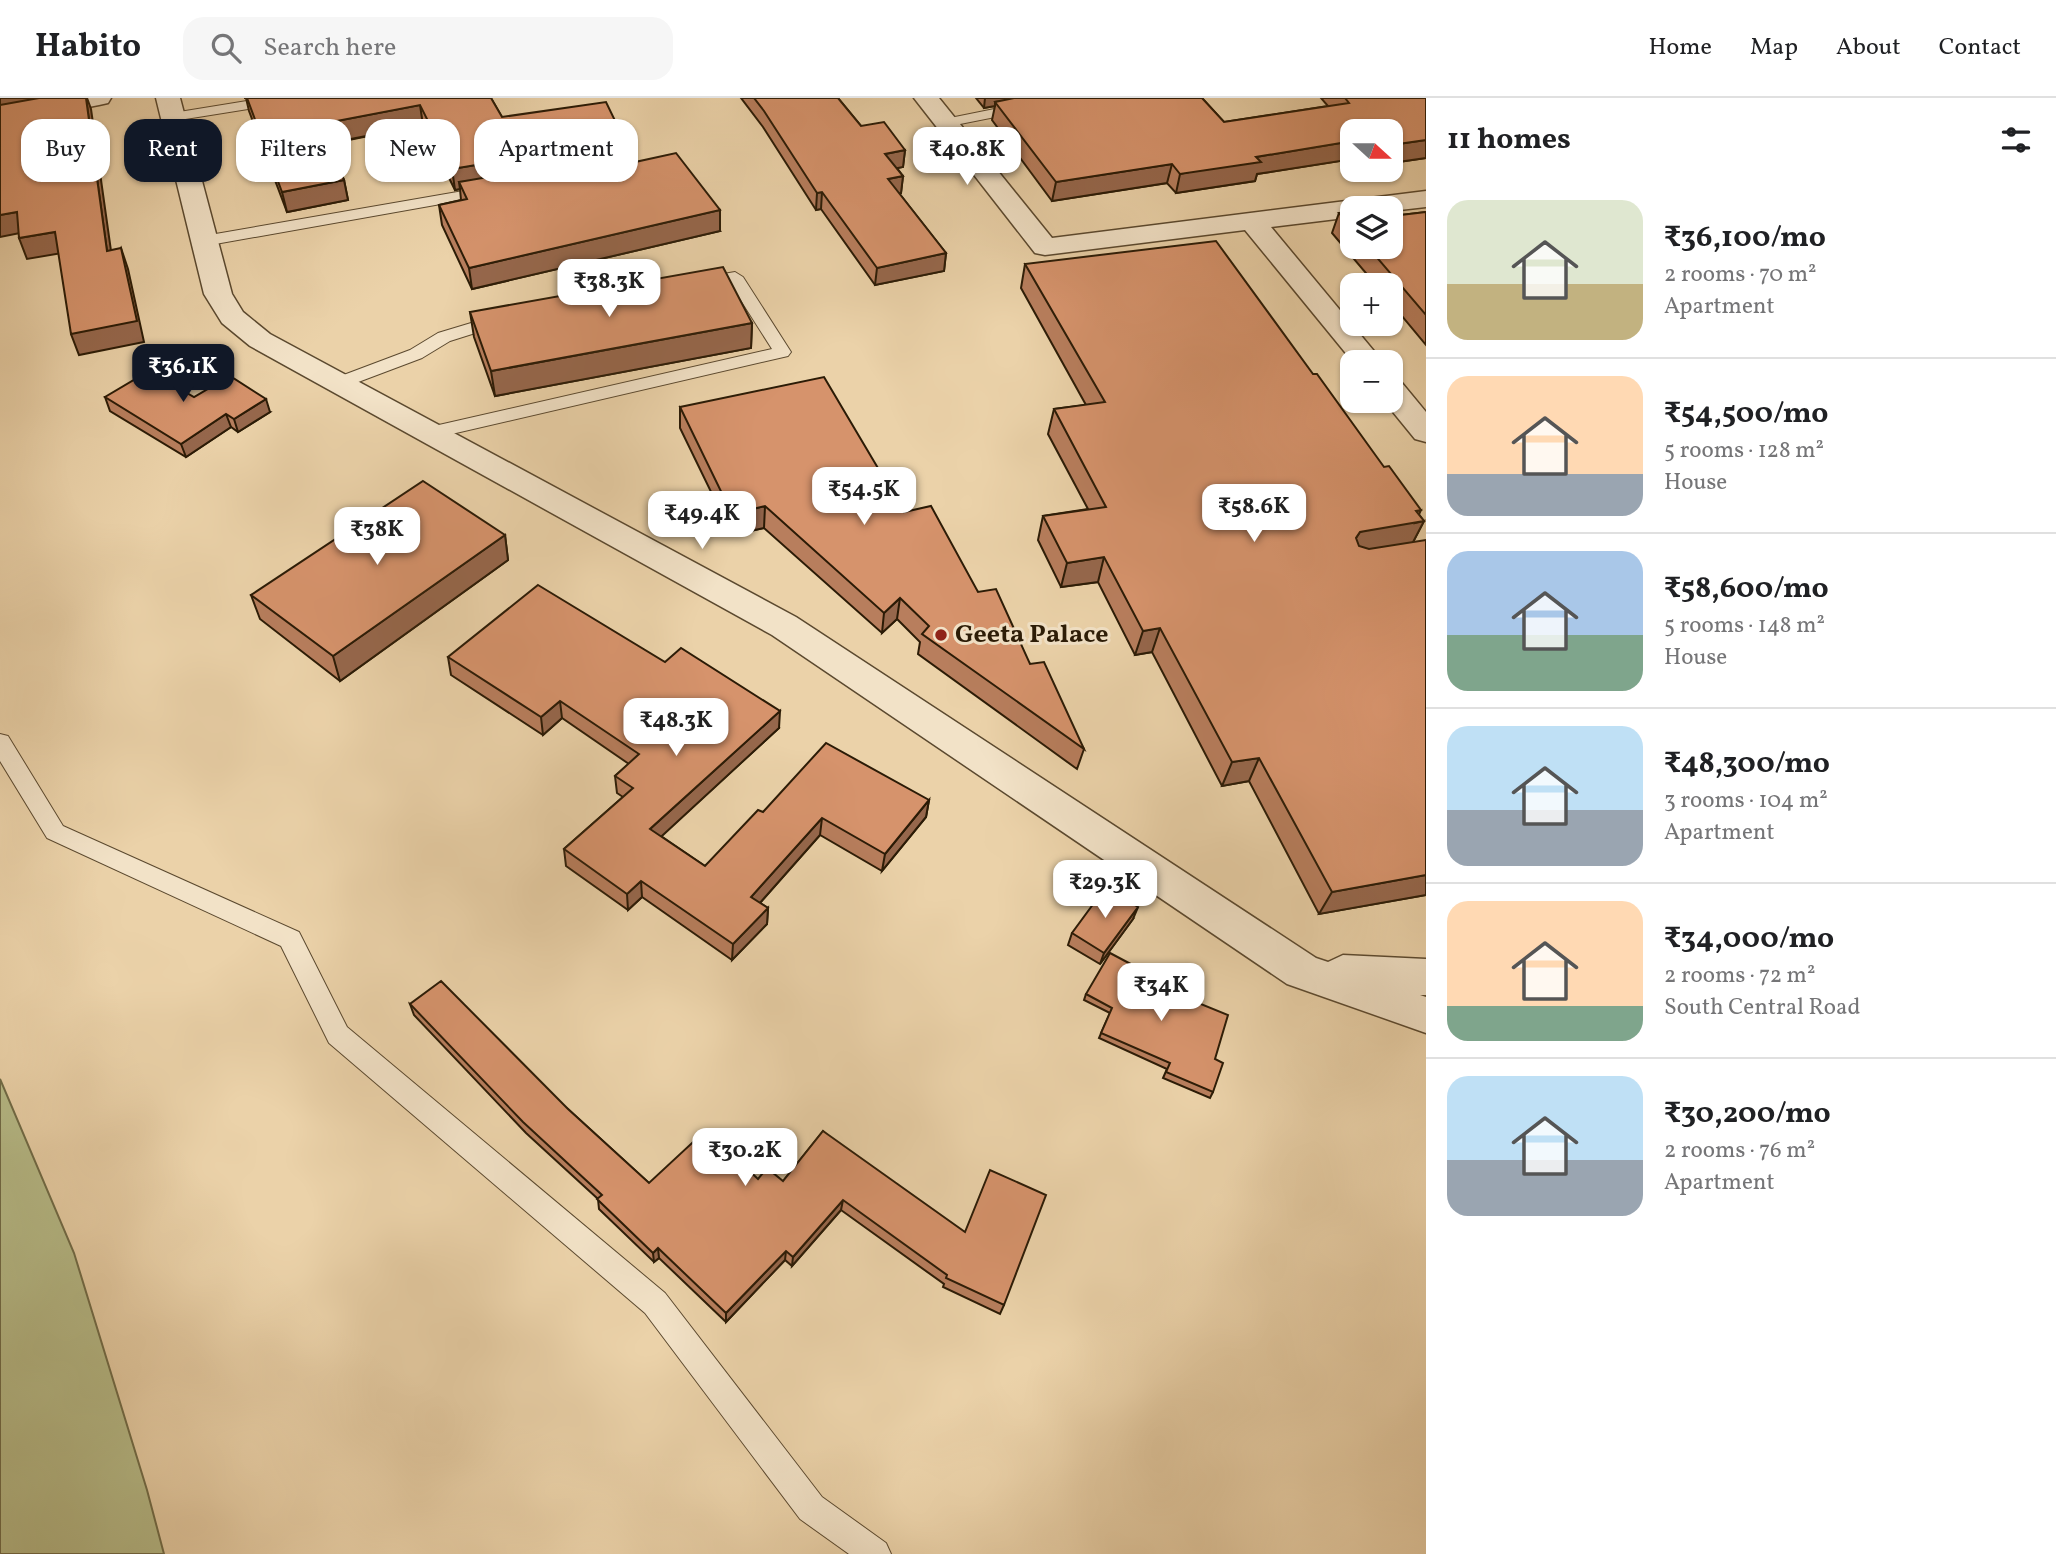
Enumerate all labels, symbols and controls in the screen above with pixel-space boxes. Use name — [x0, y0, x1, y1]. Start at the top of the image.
search box — [183, 17, 673, 80]
text: Habito — [35, 25, 141, 71]
icon: search — [207, 29, 245, 67]
text: Search here — [263, 30, 396, 66]
text: Home — [1648, 31, 1712, 65]
text: Map — [1750, 31, 1798, 65]
text: About — [1836, 31, 1901, 65]
text: Contact — [1939, 31, 2021, 65]
chip: Buy — [21, 119, 110, 182]
chip: Rent — [124, 119, 222, 182]
chip: Filters — [236, 119, 351, 182]
chip: New — [365, 119, 460, 182]
chip: Apartment — [474, 119, 638, 182]
north arrow — [1340, 119, 1404, 182]
map controls — [1340, 119, 1403, 413]
text: 11 homes — [1447, 119, 1571, 161]
icon: filters — [1997, 121, 2035, 159]
pin: ₹40.8K — [910, 127, 1024, 187]
text: ₹40.8K — [929, 134, 1005, 166]
button: layers — [1340, 196, 1403, 259]
text: ₹36,100/mo — [1664, 217, 1826, 259]
icon: home — [1503, 228, 1587, 312]
text: 2 rooms · 70 m² — [1664, 259, 1817, 291]
pin: ₹38.3K — [552, 260, 666, 319]
text: ₹38.3K — [573, 266, 645, 298]
button: + — [1340, 273, 1403, 336]
text: Apartment — [1664, 291, 1775, 323]
pin: ₹36.1K — [126, 344, 240, 404]
button: − — [1340, 350, 1403, 413]
text: ₹36.1K — [148, 351, 218, 383]
text: ₹54,500/mo — [1664, 393, 1828, 435]
icon: home — [1503, 404, 1587, 488]
text: 5 rooms · 128 m² — [1664, 435, 1824, 467]
text: House — [1664, 467, 1727, 499]
pin: ₹54.5K — [807, 468, 921, 527]
text: ₹54.5K — [828, 474, 900, 506]
pin: ₹58.6K — [1197, 484, 1311, 544]
pin: ₹49.4K — [645, 491, 759, 551]
text: ₹58.6K — [1218, 491, 1290, 523]
text: ₹49.4K — [664, 498, 740, 530]
pin: ₹38K — [336, 508, 418, 567]
text: ₹38K — [350, 514, 404, 546]
text: ₹58,600/mo — [1664, 568, 1829, 610]
icon: home — [1503, 579, 1587, 663]
text: 5 rooms · 148 m² — [1664, 610, 1825, 642]
place label: Geeta Palace — [955, 617, 1109, 653]
marker: Geeta Palace — [933, 627, 949, 643]
text: House — [1664, 642, 1727, 674]
pin: ₹48.3K — [619, 698, 733, 758]
text: ₹48.3K — [639, 705, 713, 737]
text: ₹48,300/mo — [1664, 743, 1830, 785]
icon: home — [1503, 754, 1587, 838]
text: 3 rooms · 104 m² — [1664, 785, 1828, 817]
text: Apartment — [1664, 817, 1775, 849]
pin: ₹29.3K — [1048, 860, 1162, 920]
text: ₹29.3K — [1069, 867, 1141, 899]
text: ₹34,000/mo — [1664, 918, 1834, 960]
icon: home — [1503, 929, 1587, 1013]
text: 2 rooms · 72 m² — [1664, 960, 1815, 992]
pin: ₹34K — [1120, 964, 1202, 1023]
text: ₹34K — [1133, 970, 1189, 1002]
text: South Central Road — [1664, 992, 1861, 1024]
text: ₹30,200/mo — [1664, 1093, 1831, 1135]
icon: home — [1503, 1104, 1587, 1188]
pin: ₹30.2K — [688, 1128, 802, 1188]
text: ₹30.2K — [708, 1135, 782, 1167]
text: 2 rooms · 76 m² — [1664, 1135, 1815, 1167]
text: Apartment — [1664, 1167, 1775, 1199]

